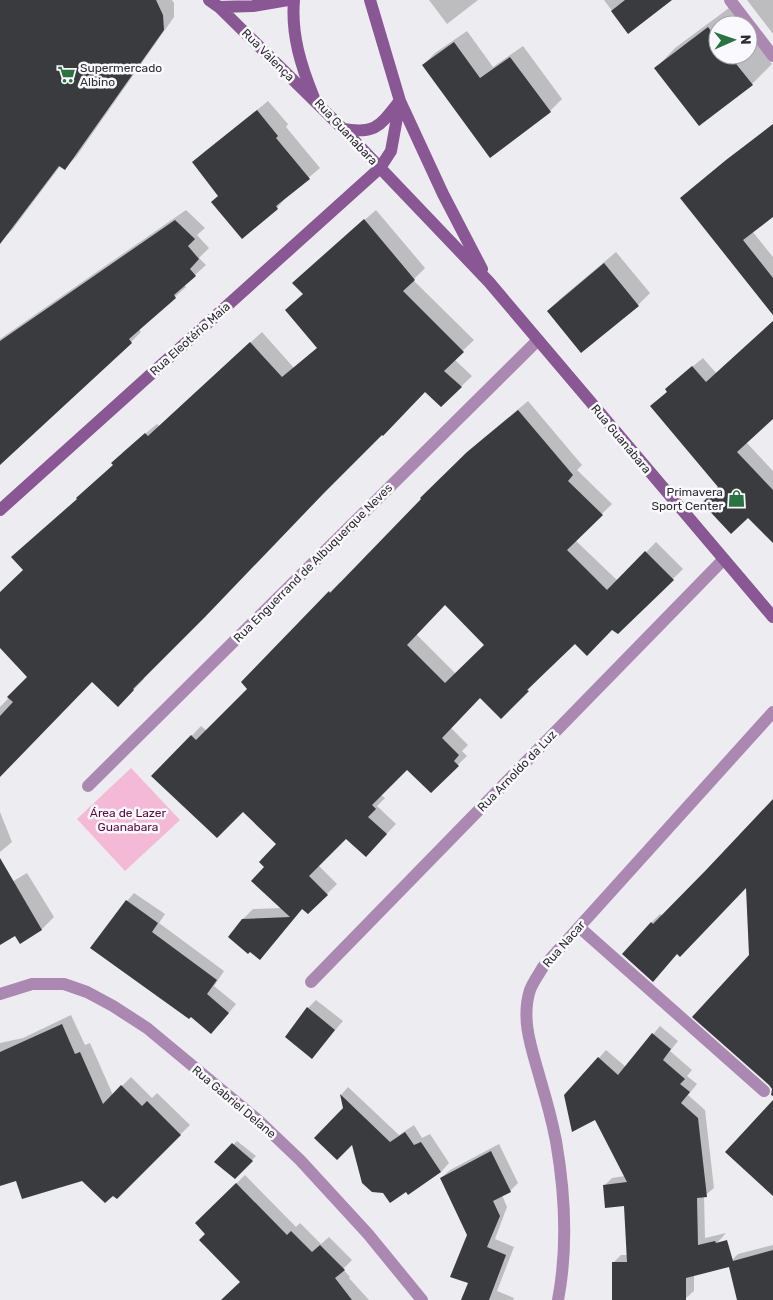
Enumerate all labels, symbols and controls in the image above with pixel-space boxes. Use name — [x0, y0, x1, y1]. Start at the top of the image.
north arrow — [708, 15, 758, 65]
street label: Rua Valença — [239, 26, 297, 84]
text: N — [737, 34, 754, 45]
place label: Supermercado Albino — [80, 61, 162, 89]
supermarket icon: Supermercado Albino — [56, 65, 76, 85]
street label: Rua Guanabara — [312, 96, 380, 168]
street label: Rua Eleotério Maia — [147, 299, 233, 379]
street label: Rua Guanabara — [588, 402, 654, 476]
street label: Rua Enguerrand de Albuquerque Neves — [231, 481, 395, 645]
place label: Primavera Sport Center — [651, 485, 723, 513]
shop icon: Primavera Sport Center — [727, 489, 747, 509]
street label: Rua Arnoldo da Luz — [475, 727, 559, 815]
park label: Área de Lazer Guanabara — [90, 806, 167, 834]
street label: Rua Nacar — [540, 917, 588, 970]
street label: Rua Gabriel Delane — [189, 1063, 279, 1141]

